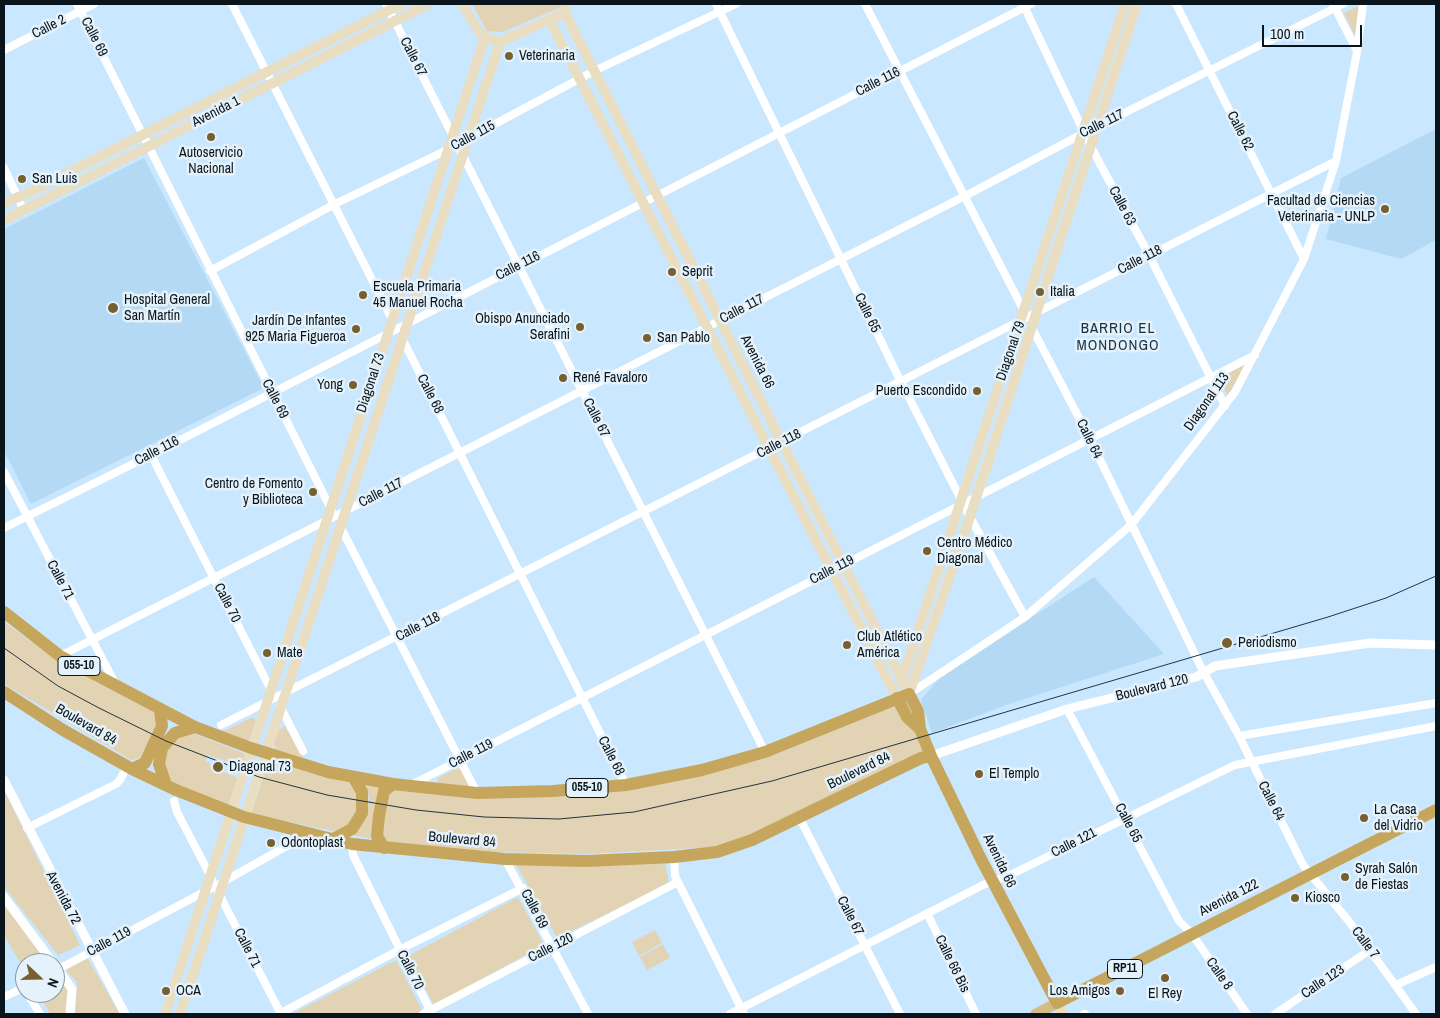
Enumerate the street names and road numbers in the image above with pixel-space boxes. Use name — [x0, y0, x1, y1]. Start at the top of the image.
street label: Calle 2 — [29, 11, 69, 43]
street label: Calle 69 — [77, 14, 111, 60]
street label: Calle 67 — [396, 34, 430, 80]
street label: Calle 116 — [853, 64, 903, 100]
street label: Avenida 1 — [189, 93, 243, 131]
street label: Calle 117 — [1077, 106, 1127, 142]
street label: Calle 62 — [1223, 108, 1257, 154]
street label: Calle 115 — [448, 117, 498, 155]
street label: Calle 63 — [1105, 183, 1139, 229]
street label: Calle 118 — [1115, 242, 1165, 278]
street label: Calle 116 — [493, 248, 543, 284]
street label: Calle 65 — [850, 290, 884, 336]
street label: Calle 117 — [717, 291, 767, 327]
street label: Diagonal 79 — [993, 319, 1029, 383]
street label: Avenida 66 — [736, 332, 778, 392]
street label: Diagonal 73 — [353, 351, 389, 415]
street label: Diagonal 113 — [1181, 370, 1233, 434]
street label: Calle 68 — [413, 371, 447, 417]
street label: Calle 69 — [258, 376, 292, 422]
street label: Calle 67 — [579, 395, 613, 441]
street label: Calle 64 — [1072, 416, 1106, 462]
street label: Calle 118 — [754, 426, 804, 462]
street label: Calle 116 — [132, 433, 182, 469]
street label: Calle 117 — [356, 475, 406, 511]
street label: Calle 119 — [807, 552, 857, 588]
street label: Calle 71 — [43, 557, 77, 603]
street label: Calle 70 — [210, 580, 244, 626]
street label: Calle 118 — [393, 609, 443, 645]
road number: 055-10 — [58, 656, 100, 676]
street label: Boulevard 120 — [1114, 671, 1190, 705]
street label: Boulevard 84 — [53, 701, 119, 749]
street label: Calle 68 — [594, 733, 628, 779]
street label: Calle 119 — [446, 736, 496, 772]
street label: Boulevard 84 — [825, 749, 893, 793]
road number: 055-10 — [566, 778, 608, 798]
street label: Calle 64 — [1254, 778, 1288, 824]
street label: Calle 65 — [1111, 800, 1145, 846]
street label: Calle 121 — [1049, 825, 1099, 861]
street label: Boulevard 84 — [428, 829, 496, 851]
street label: Avenida 66 — [979, 831, 1019, 891]
street label: Avenida 72 — [42, 868, 84, 928]
street label: Avenida 122 — [1197, 876, 1261, 920]
street label: Calle 69 — [517, 886, 551, 932]
street label: Calle 67 — [833, 893, 867, 939]
street label: Calle 119 — [84, 923, 134, 961]
street label: Calle 7 — [1348, 924, 1382, 962]
street label: Calle 71 — [230, 925, 264, 971]
street label: Calle 120 — [526, 930, 576, 966]
street label: Calle 66 Bis — [931, 933, 973, 995]
street label: Calle 70 — [393, 947, 427, 993]
street label: Calle 8 — [1202, 955, 1236, 993]
road number: RP11 — [1108, 960, 1142, 979]
street label: Calle 123 — [1298, 961, 1348, 1003]

